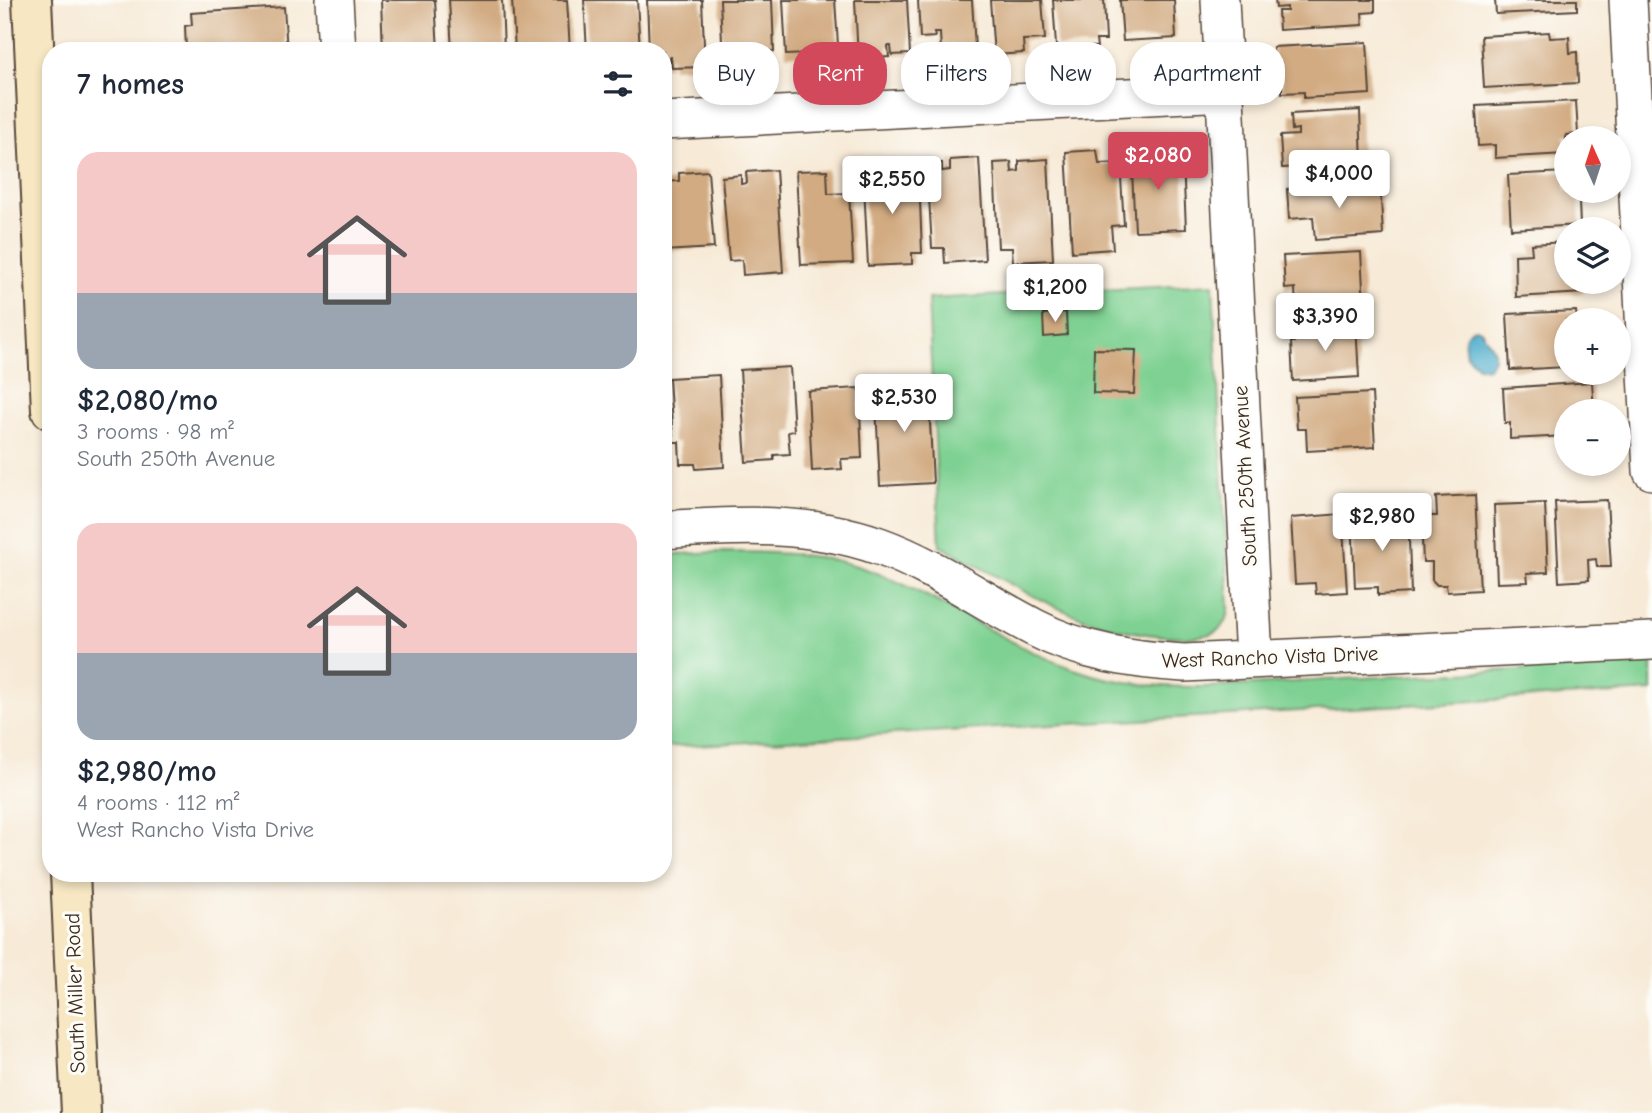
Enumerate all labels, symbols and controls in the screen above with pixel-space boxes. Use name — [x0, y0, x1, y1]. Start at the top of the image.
chip: Buy — [693, 42, 779, 105]
chip: Rent — [793, 42, 887, 105]
chip: Filters — [901, 42, 1011, 105]
chip: New — [1025, 42, 1116, 105]
chip: Apartment — [1130, 42, 1285, 105]
icon: filters — [599, 65, 637, 103]
text: 7 homes — [77, 67, 184, 102]
north arrow — [1554, 126, 1631, 203]
map controls — [1554, 126, 1631, 476]
pin: $2,080 — [1101, 132, 1215, 192]
text: $2,080 — [1124, 141, 1192, 168]
pin: $4,000 — [1282, 150, 1396, 210]
pin: $2,550 — [835, 156, 949, 216]
text: $4,000 — [1305, 159, 1373, 186]
text: $2,550 — [858, 165, 926, 192]
icon: home — [294, 197, 420, 323]
button: layers — [1554, 217, 1631, 294]
pin: $1,200 — [998, 264, 1112, 324]
text: $1,200 — [1022, 273, 1088, 300]
pin: $3,390 — [1268, 294, 1382, 353]
text: $3,390 — [1292, 302, 1358, 329]
button: + — [1554, 308, 1631, 385]
pin: $2,530 — [847, 374, 961, 434]
text: $2,080/mo — [77, 383, 218, 418]
text: $2,530 — [871, 383, 937, 410]
street label: South 250th Avenue — [1228, 385, 1262, 567]
button: − — [1554, 399, 1631, 476]
text: 3 rooms · 98 m² — [77, 418, 234, 445]
text: South 250th Avenue — [77, 445, 275, 472]
pin: $2,980 — [1325, 494, 1439, 553]
text: $2,980 — [1349, 502, 1415, 529]
icon: home — [294, 568, 420, 694]
street label: West Rancho Vista Drive — [1161, 641, 1379, 673]
text: $2,980/mo — [77, 754, 216, 789]
text: 4 rooms · 112 m² — [77, 789, 240, 816]
text: West Rancho Vista Drive — [77, 816, 314, 843]
street label: South Miller Road — [60, 912, 90, 1074]

